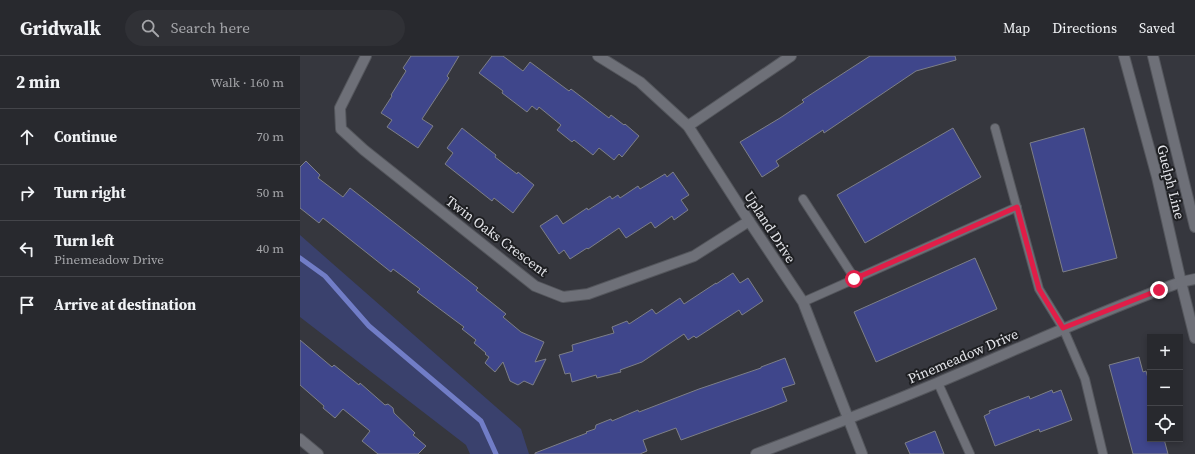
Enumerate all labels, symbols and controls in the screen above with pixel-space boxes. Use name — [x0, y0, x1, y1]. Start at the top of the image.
search box — [125, 10, 405, 46]
text: Gridwalk — [20, 15, 101, 41]
icon: search — [139, 17, 161, 39]
text: Search here — [171, 17, 250, 38]
text: Map — [1003, 18, 1030, 38]
text: Directions — [1052, 18, 1117, 38]
text: Saved — [1139, 18, 1175, 38]
text: 2 min — [16, 70, 60, 94]
text: Walk · 160 m — [211, 74, 284, 91]
icon: ahead — [16, 126, 38, 148]
text: Continue — [54, 126, 117, 147]
text: 70 m — [256, 128, 284, 145]
street label: Guelph Line — [1152, 143, 1190, 221]
icon: right — [16, 182, 38, 204]
text: Turn right — [54, 182, 126, 203]
text: 50 m — [256, 184, 284, 201]
street label: Upland Drive — [739, 187, 801, 267]
street label: Twin Oaks Crescent — [442, 191, 553, 281]
text: Turn left — [54, 230, 114, 251]
icon: left — [16, 238, 38, 260]
text: 40 m — [256, 240, 284, 257]
text: Pinemeadow Drive — [54, 251, 164, 268]
route start — [845, 270, 863, 288]
route end — [1150, 281, 1168, 299]
icon: arrive — [16, 294, 38, 316]
text: Arrive at destination — [54, 294, 196, 315]
street label: Pinemeadow Drive — [905, 324, 1021, 388]
map controls — [1147, 334, 1183, 442]
button: + — [1147, 334, 1183, 370]
button: − — [1147, 370, 1183, 406]
button: locate — [1147, 406, 1183, 442]

